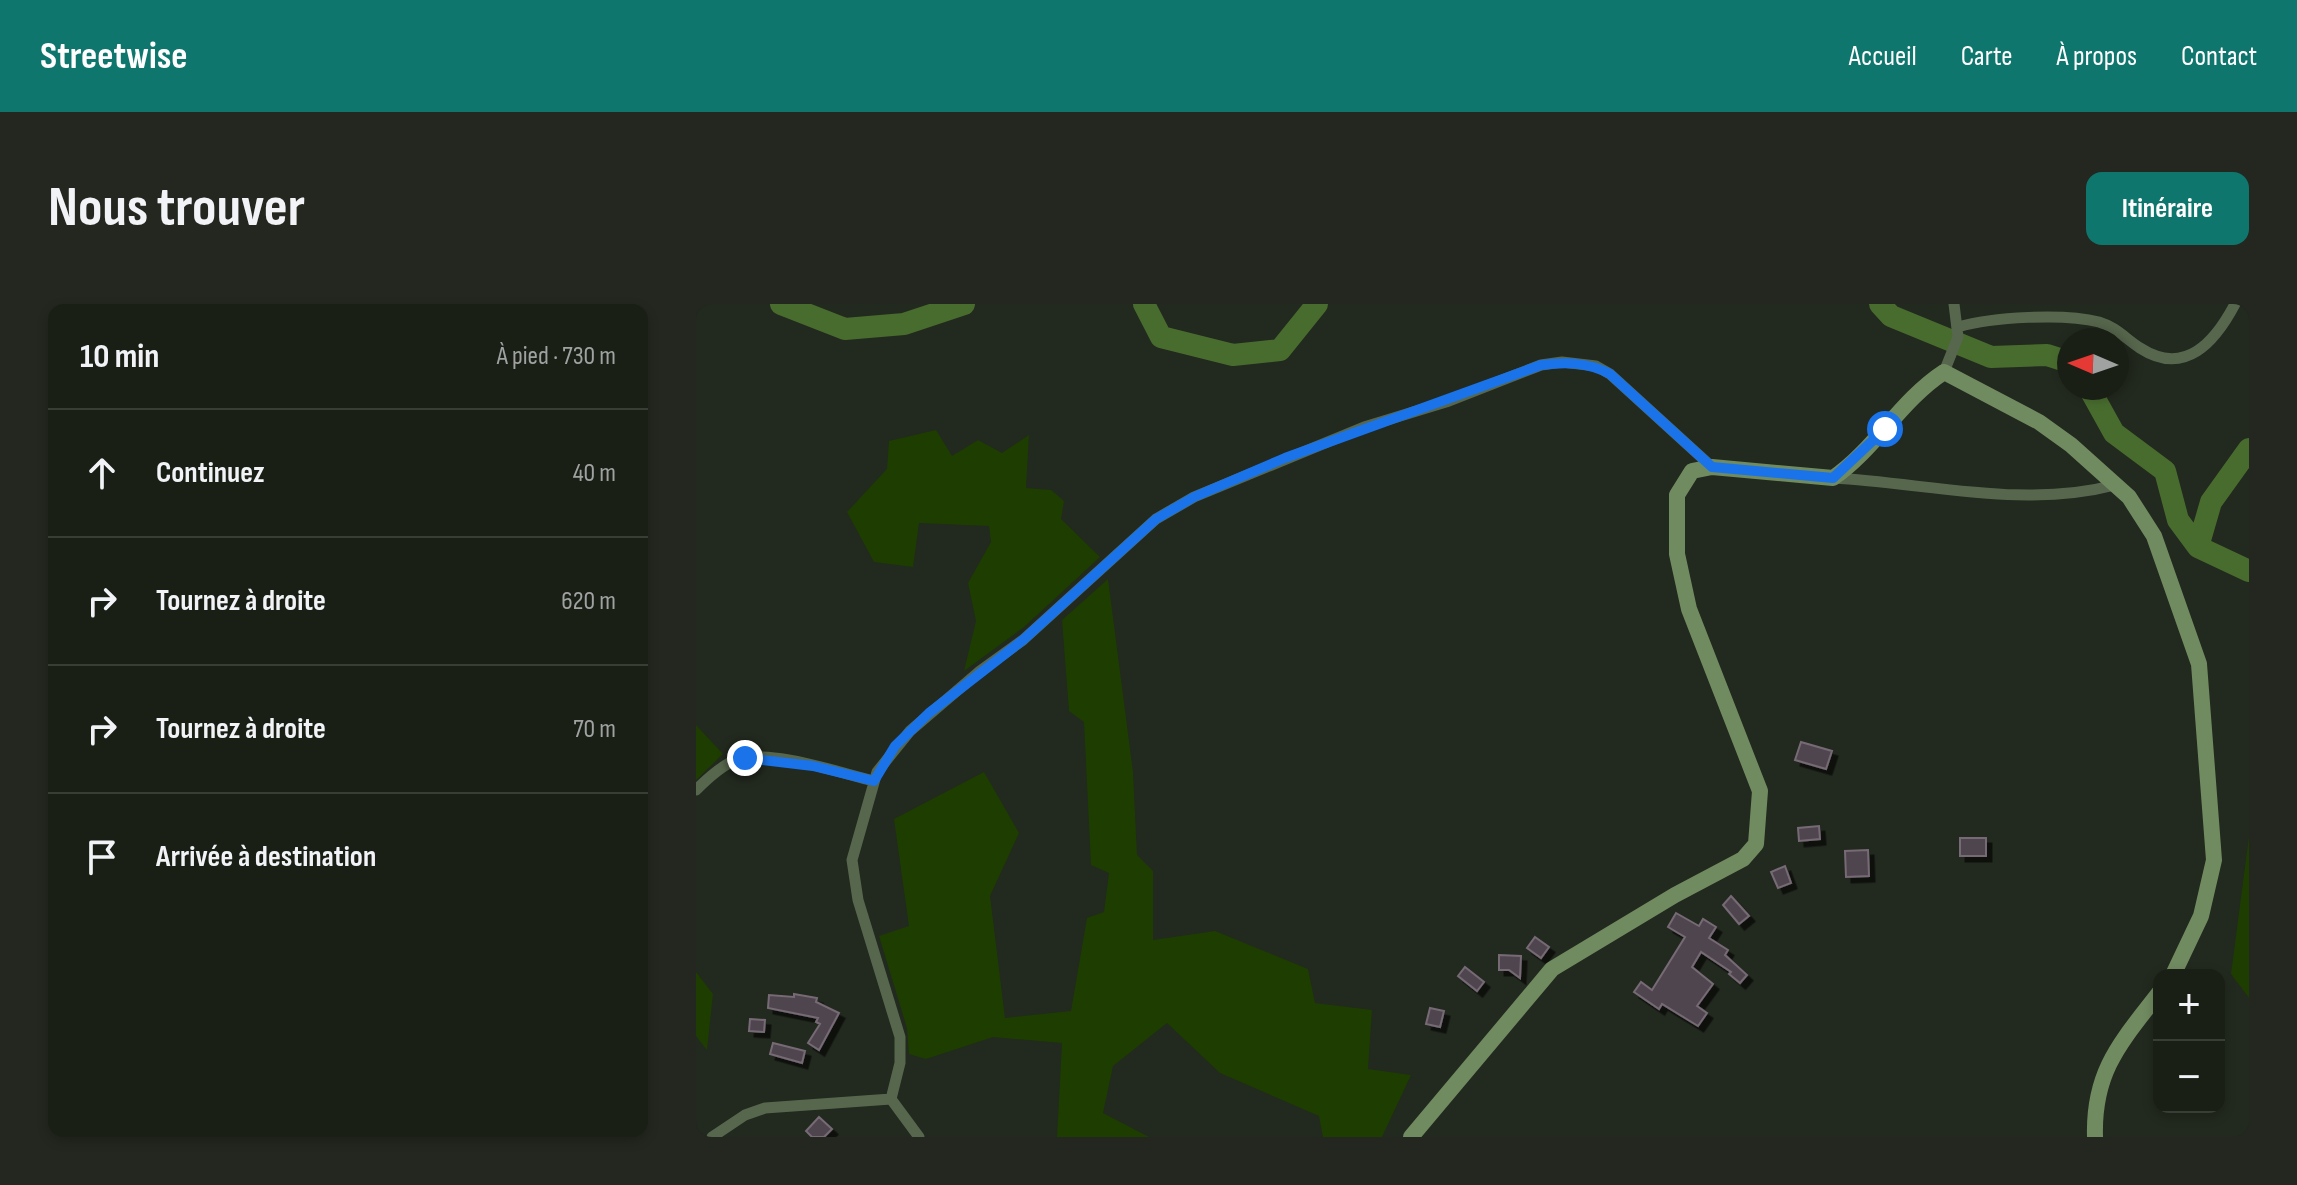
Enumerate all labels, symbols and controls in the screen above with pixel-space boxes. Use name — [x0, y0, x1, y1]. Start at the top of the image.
text: Streetwise — [40, 34, 188, 79]
text: Accueil — [1849, 40, 1917, 73]
text: Carte — [1961, 40, 2013, 73]
text: À propos — [2057, 40, 2137, 73]
text: Contact — [2181, 40, 2257, 73]
button: Itinéraire — [2086, 172, 2249, 245]
text: Nous trouver — [48, 175, 305, 242]
north arrow — [2057, 328, 2129, 400]
text: 10 min — [80, 336, 159, 377]
text: À pied · 730 m — [497, 341, 616, 372]
route start — [1867, 411, 1903, 447]
icon: ahead — [80, 451, 124, 495]
text: Continuez — [156, 455, 265, 491]
text: 40 m — [573, 458, 616, 489]
icon: right — [80, 579, 124, 623]
text: Tournez à droite — [156, 583, 326, 619]
text: 620 m — [561, 586, 616, 617]
icon: right — [80, 707, 124, 751]
text: Tournez à droite — [156, 711, 326, 747]
text: 70 m — [573, 714, 616, 745]
route end — [727, 740, 763, 776]
icon: arrive — [80, 835, 124, 879]
text: Arrivée à destination — [156, 839, 376, 875]
map controls — [2153, 969, 2225, 1113]
button: + — [2153, 969, 2225, 1041]
button: − — [2153, 1041, 2225, 1113]

